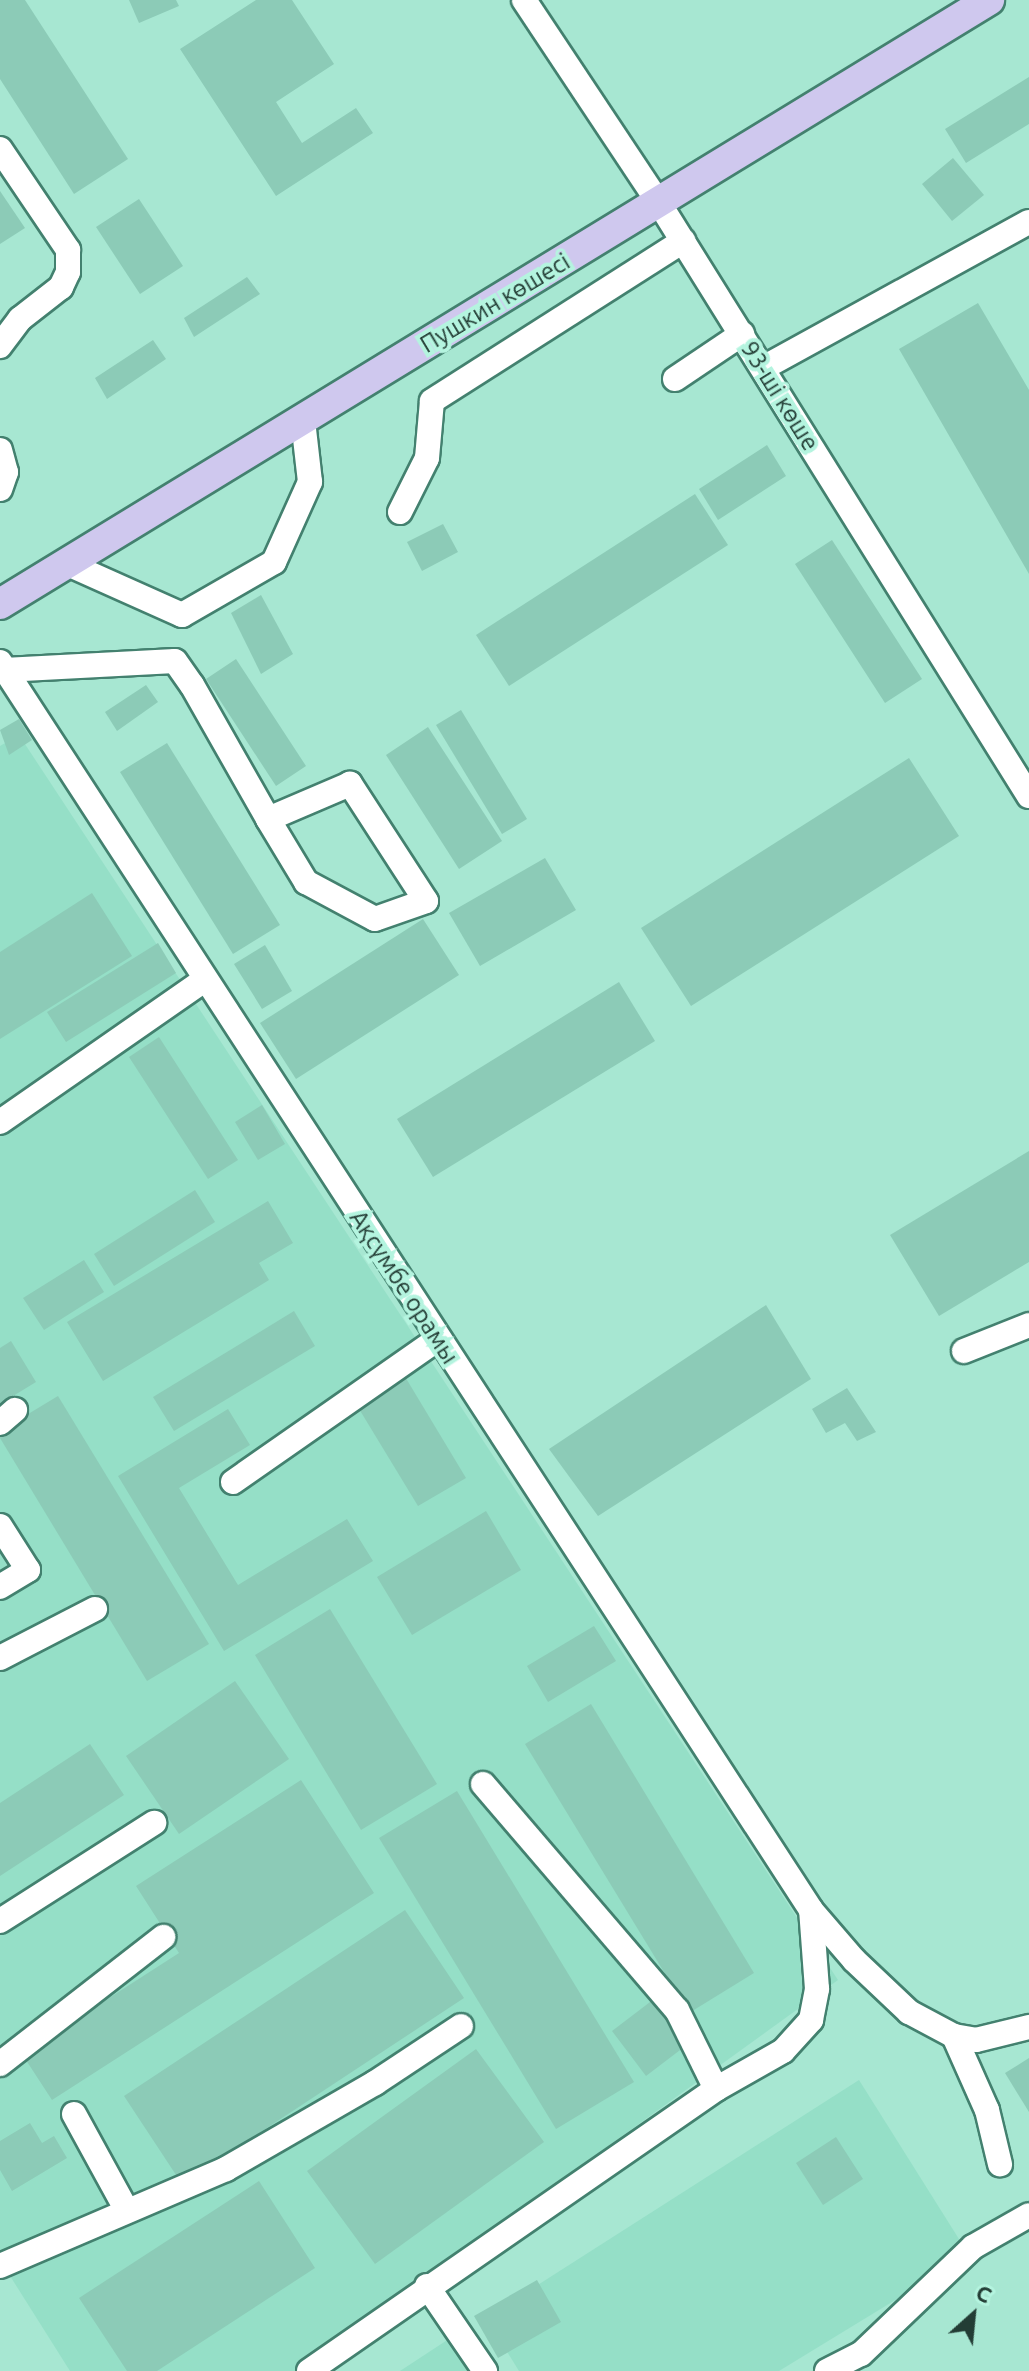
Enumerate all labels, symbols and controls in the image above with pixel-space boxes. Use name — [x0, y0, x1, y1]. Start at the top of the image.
street label: Пушкин көшесі — [415, 247, 575, 359]
street label: 93-ші көше — [735, 336, 825, 456]
street label: Ақсүмбе орамы — [344, 1205, 464, 1369]
north arrow — [933, 2275, 1013, 2355]
text: С — [972, 2279, 996, 2308]

